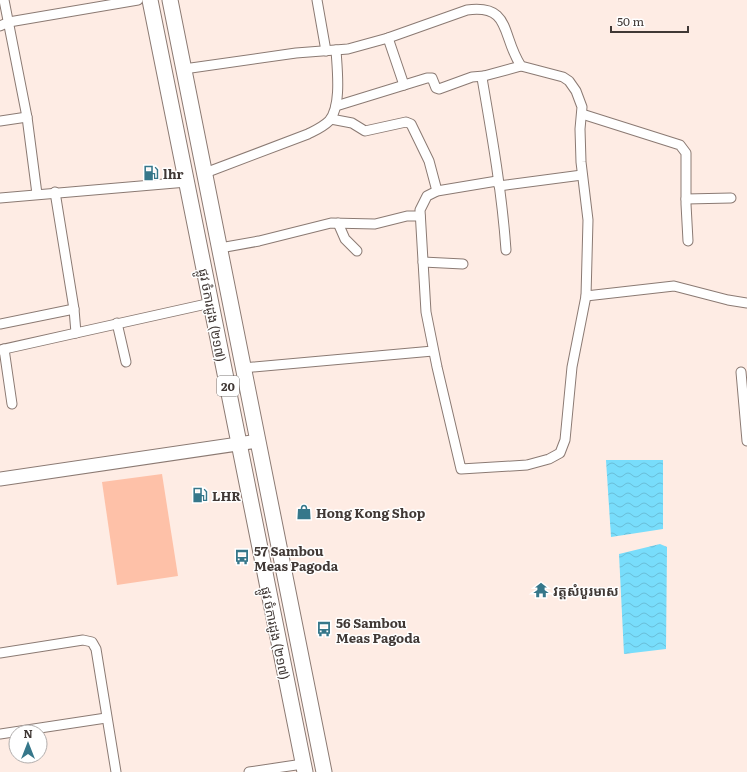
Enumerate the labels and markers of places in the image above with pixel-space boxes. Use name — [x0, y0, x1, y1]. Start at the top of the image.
fuel station icon: lhr — [142, 164, 160, 182]
place label: lhr — [163, 164, 184, 183]
fuel station icon: LHR — [191, 486, 209, 504]
place label: LHR — [212, 486, 241, 505]
shop icon: Hong Kong Shop — [295, 503, 313, 521]
place label: Hong Kong Shop — [316, 503, 426, 522]
place label: 57 Sambou Meas Pagoda — [254, 541, 339, 575]
bus stop icon: 57 Sambou Meas Pagoda — [233, 548, 251, 566]
temple icon: វត្តសំបួរមាស — [532, 581, 550, 599]
place label: វត្តសំបួរមាស — [553, 581, 619, 600]
place label: 56 Sambou Meas Pagoda — [336, 613, 421, 647]
bus stop icon: 56 Sambou Meas Pagoda — [315, 620, 333, 638]

